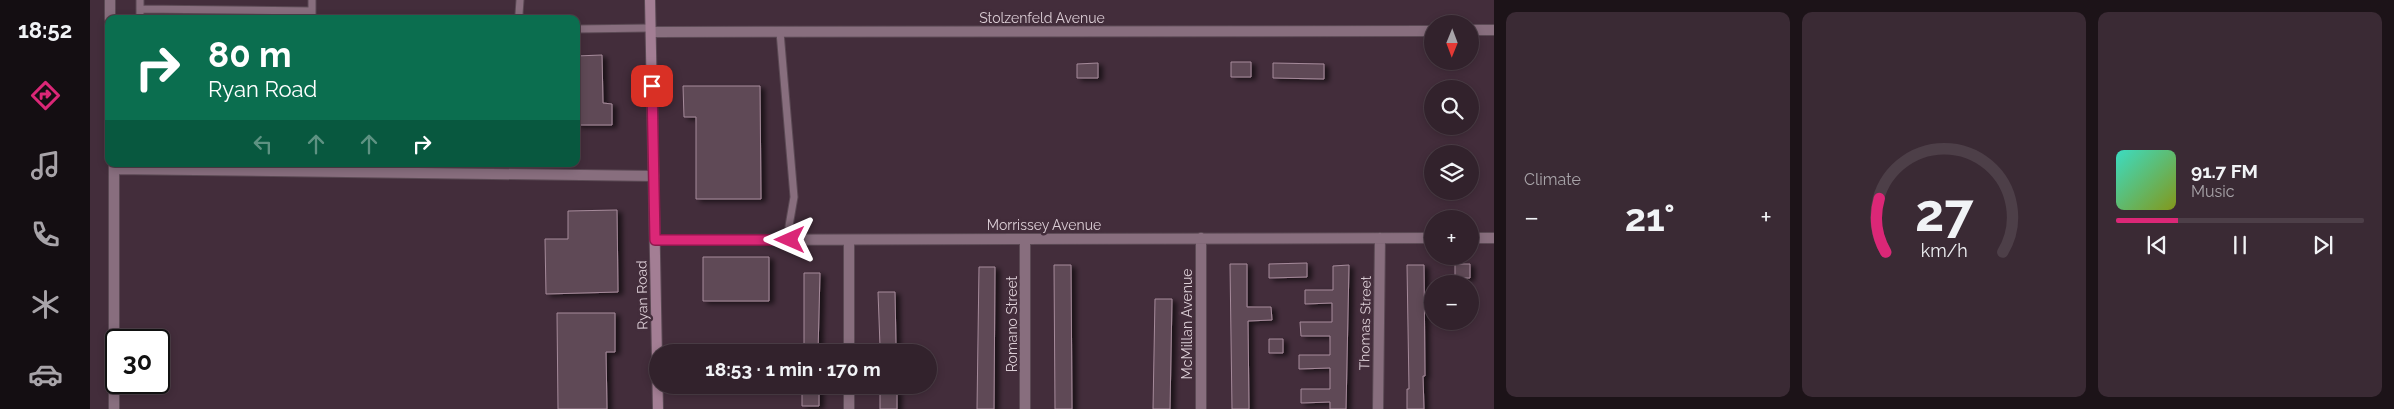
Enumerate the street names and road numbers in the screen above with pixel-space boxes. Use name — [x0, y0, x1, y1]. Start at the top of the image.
street label: Stolzenfeld Avenue — [979, 10, 1105, 26]
street label: Morrissey Avenue — [987, 217, 1101, 233]
street label: Ryan Road — [633, 260, 651, 330]
street label: McMillan Avenue — [1179, 269, 1195, 379]
street label: Romano Street — [1004, 275, 1020, 372]
street label: Thomas Street — [1356, 275, 1374, 370]

